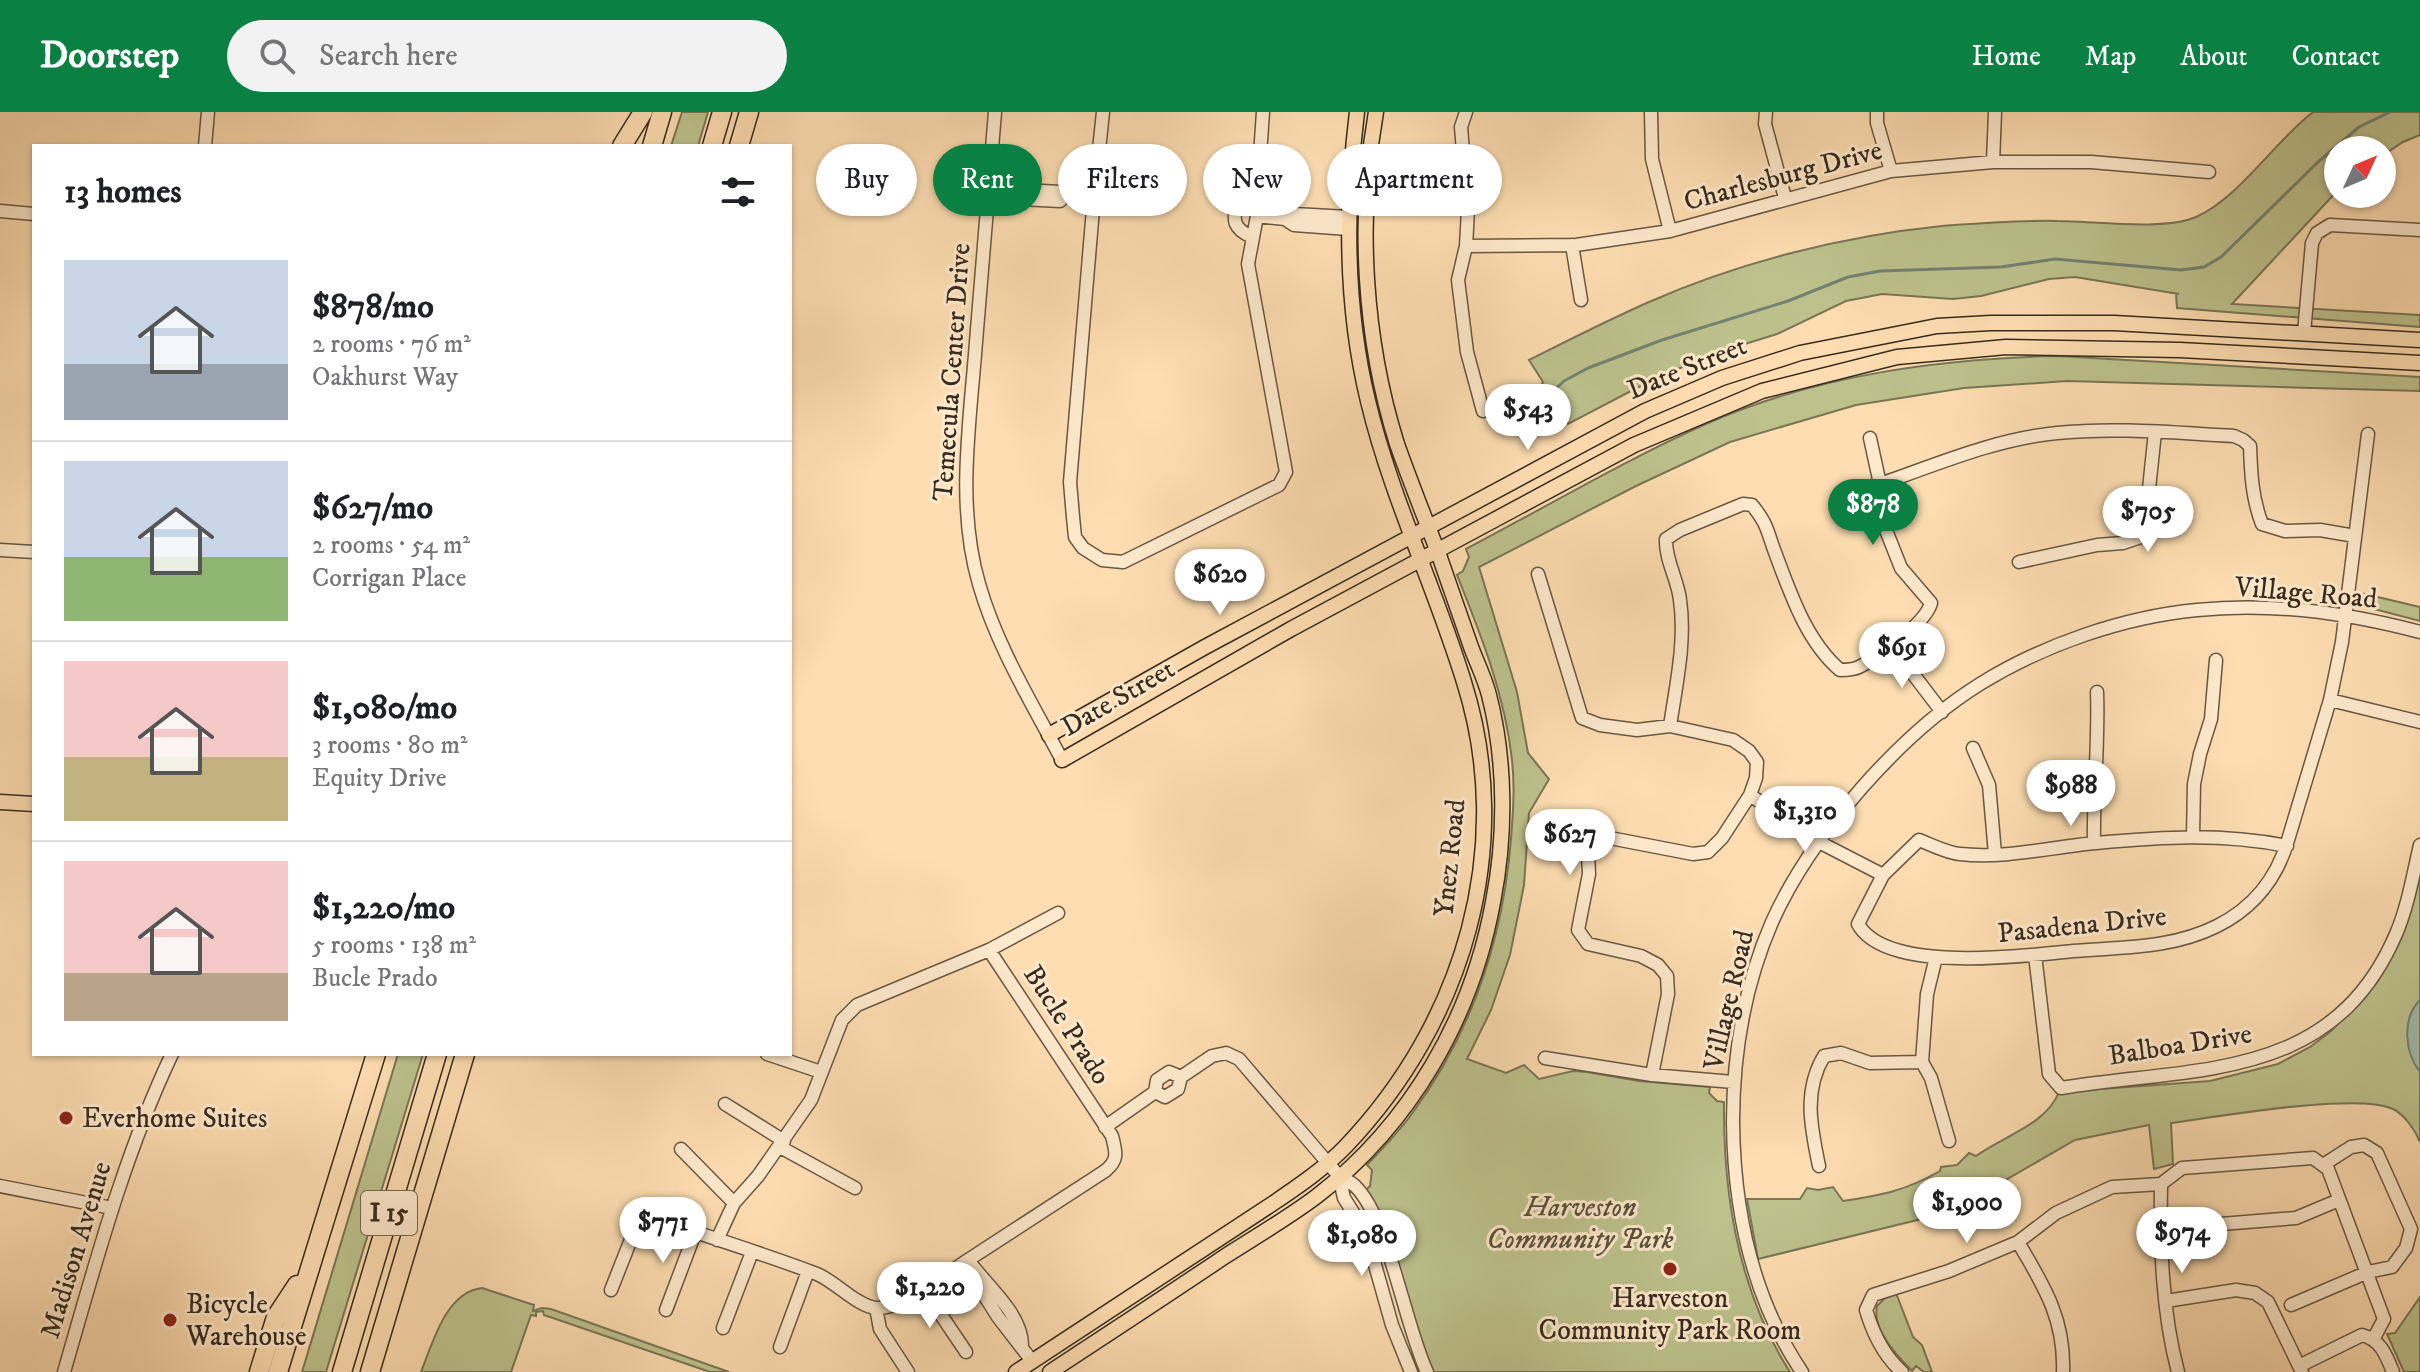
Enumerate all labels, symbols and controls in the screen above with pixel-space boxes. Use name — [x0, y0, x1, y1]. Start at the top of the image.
search box — [227, 20, 787, 92]
text: Doorstep — [40, 32, 179, 80]
icon: search — [255, 34, 299, 78]
text: Search here — [319, 38, 458, 75]
text: Home — [1972, 39, 2041, 74]
text: Map — [2085, 39, 2136, 74]
text: About — [2180, 39, 2247, 74]
text: Contact — [2291, 39, 2380, 74]
street label: Charlesburg Drive — [1680, 133, 1886, 219]
north arrow — [2324, 136, 2396, 208]
map controls — [2324, 136, 2396, 208]
chip: Buy — [816, 144, 917, 216]
chip: Rent — [933, 144, 1042, 216]
chip: Filters — [1058, 144, 1187, 216]
chip: New — [1203, 144, 1311, 216]
chip: Apartment — [1327, 144, 1502, 216]
icon: filters — [716, 170, 760, 214]
text: 13 homes — [64, 171, 182, 213]
street label: Temecula Center Drive — [926, 242, 978, 502]
text: $878/mo — [312, 286, 434, 328]
icon: home — [128, 292, 224, 388]
text: 2 rooms · 76 m² — [312, 328, 471, 361]
street label: Date Street — [1622, 328, 1752, 408]
text: Oakhurst Way — [312, 361, 458, 394]
pin: $543 — [1481, 384, 1575, 452]
text: $543 — [1503, 393, 1553, 426]
pin: $878 — [1826, 479, 1920, 547]
pin: $705 — [2101, 486, 2195, 554]
text: $627/mo — [312, 487, 433, 529]
text: $878 — [1846, 488, 1900, 521]
icon: home — [128, 493, 224, 589]
text: $705 — [2121, 495, 2175, 528]
text: 2 rooms · 54 m² — [312, 529, 470, 562]
pin: $620 — [1173, 549, 1267, 617]
text: $620 — [1193, 558, 1247, 591]
text: Corrigan Place — [312, 562, 467, 595]
street label: Village Road — [2232, 569, 2379, 617]
pin: $691 — [1855, 622, 1949, 690]
text: $691 — [1877, 631, 1927, 664]
street label: Date Street — [1055, 651, 1181, 745]
text: $1,080/mo — [312, 687, 457, 729]
icon: home — [128, 693, 224, 789]
text: 3 rooms · 80 m² — [312, 729, 468, 762]
pin: $988 — [2024, 760, 2118, 828]
text: Equity Drive — [312, 762, 447, 795]
text: $988 — [2044, 769, 2098, 802]
pin: $1,310 — [1740, 786, 1870, 854]
text: $1,310 — [1773, 795, 1837, 828]
street label: Ynez Road — [1426, 797, 1474, 919]
pin: $627 — [1523, 809, 1617, 877]
text: $627 — [1543, 818, 1597, 851]
text: $1,220/mo — [312, 887, 455, 929]
icon: home — [128, 893, 224, 989]
street label: Pasadena Drive — [1996, 899, 2168, 951]
street label: Village Road — [1696, 927, 1762, 1074]
text: 5 rooms · 138 m² — [312, 929, 476, 962]
street label: Bucle Prado — [1015, 959, 1119, 1091]
text: Bucle Prado — [312, 962, 438, 995]
street label: Balboa Drive — [2106, 1016, 2254, 1074]
place label: Everhome Suites — [82, 1101, 267, 1136]
marker: Everhome Suites — [57, 1109, 75, 1127]
street label: Madison Avenue — [33, 1157, 119, 1343]
pin: $1,900 — [1902, 1177, 2032, 1245]
text: $1,900 — [1931, 1186, 2003, 1219]
park label: Harveston Community Park — [1487, 1190, 1674, 1257]
road number: I 15 — [361, 1191, 417, 1235]
pin: $771 — [616, 1197, 710, 1265]
text: $771 — [637, 1206, 689, 1239]
pin: $974 — [2135, 1207, 2229, 1275]
pin: $1,080 — [1297, 1210, 1427, 1278]
text: $974 — [2154, 1216, 2210, 1249]
text: $1,080 — [1326, 1219, 1398, 1252]
marker: Harveston Community Park Room — [1661, 1260, 1679, 1278]
pin: $1,220 — [865, 1262, 995, 1330]
text: $1,220 — [895, 1271, 965, 1304]
place label: Harveston Community Park Room — [1539, 1281, 1801, 1348]
place label: Bicycle Warehouse — [185, 1287, 307, 1354]
marker: Bicycle Warehouse — [161, 1311, 179, 1329]

